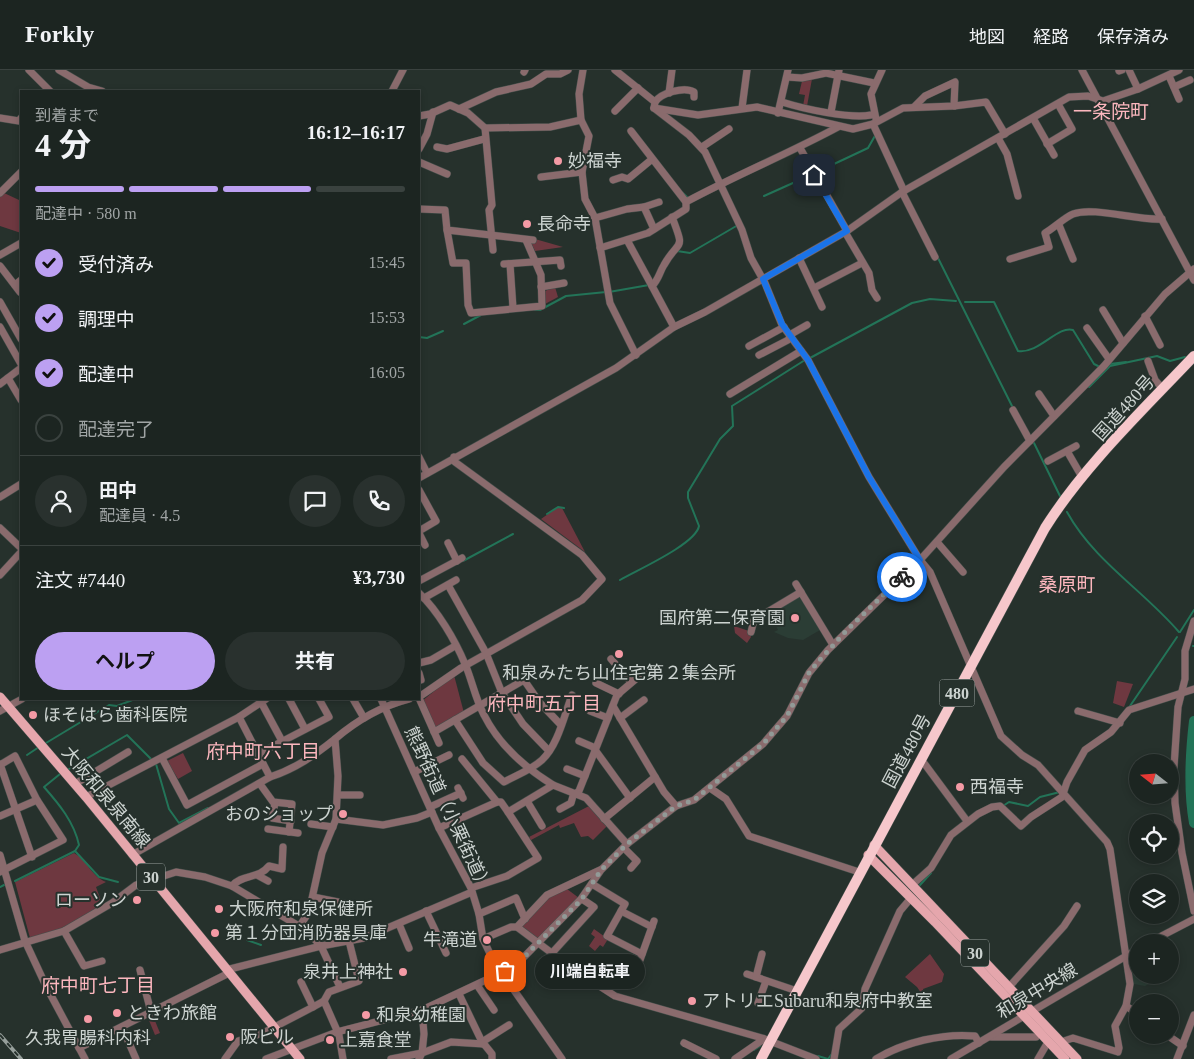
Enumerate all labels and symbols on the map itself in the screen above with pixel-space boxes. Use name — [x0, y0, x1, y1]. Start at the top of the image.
district label: 一条院町 — [1073, 101, 1149, 122]
place label: 妙福寺 — [568, 151, 622, 171]
pin — [793, 154, 835, 196]
marker: 妙福寺 — [552, 155, 564, 167]
place label: 長命寺 — [537, 214, 591, 234]
marker: 長命寺 — [521, 218, 533, 230]
street label: 国道480号 — [1089, 371, 1159, 445]
courier — [877, 552, 927, 602]
district label: 桑原町 — [1038, 574, 1096, 595]
place label: 国府第二保育園 — [659, 608, 785, 628]
marker: 国府第二保育園 — [789, 612, 801, 624]
marker: 和泉みたち山住宅第２集会所 — [613, 648, 625, 660]
place label: 和泉みたち山住宅第２集会所 — [502, 663, 736, 683]
road number: 480 — [940, 680, 974, 706]
district label: 府中町五丁目 — [487, 693, 601, 714]
place label: ほそはら歯科医院 — [43, 705, 187, 725]
marker: ほそはら歯科医院 — [27, 709, 39, 721]
street label: 国道480号 — [879, 711, 935, 791]
street label: 熊野街道（小栗街道） — [401, 723, 495, 895]
district label: 府中町六丁目 — [206, 741, 320, 762]
street label: 大阪和泉泉南線 — [58, 742, 154, 852]
north arrow — [1129, 754, 1179, 804]
place label: 西福寺 — [970, 777, 1024, 797]
marker: 西福寺 — [954, 781, 966, 793]
place label: おのショップ — [225, 804, 333, 824]
marker: おのショップ — [337, 808, 349, 820]
road number: 30 — [137, 864, 165, 890]
place label: ローソン — [55, 890, 127, 910]
marker: ローソン — [131, 894, 143, 906]
place label: 大阪府和泉保健所 — [229, 899, 373, 919]
marker: 大阪府和泉保健所 — [213, 903, 225, 915]
place label: 第１分団消防器具庫 — [225, 923, 387, 943]
marker: 第１分団消防器具庫 — [209, 927, 221, 939]
place label: 牛滝道 — [423, 930, 477, 950]
marker: 牛滝道 — [481, 934, 493, 946]
road number: 30 — [961, 940, 989, 966]
pin — [484, 950, 526, 992]
callout: 川端自転車 — [535, 954, 645, 988]
street label: 和泉中央線 — [993, 959, 1081, 1023]
place label: 泉井上神社 — [303, 962, 393, 982]
marker: 泉井上神社 — [397, 966, 409, 978]
district label: 府中町七丁目 — [41, 975, 155, 996]
place label: アトリエSubaru和泉府中教室 — [702, 991, 933, 1011]
marker: アトリエSubaru和泉府中教室 — [686, 995, 698, 1007]
place label: ときわ旅館 — [127, 1003, 217, 1023]
place label: 和泉幼稚園 — [376, 1005, 466, 1025]
marker: ときわ旅館 — [111, 1007, 123, 1019]
marker: 和泉幼稚園 — [360, 1009, 372, 1021]
marker: 久我胃腸科内科 — [82, 1013, 94, 1025]
place label: 阪ビル — [240, 1027, 294, 1047]
place label: 久我胃腸科内科 — [25, 1028, 151, 1048]
place label: 上嘉食堂 — [340, 1030, 412, 1050]
marker: 阪ビル — [224, 1031, 236, 1043]
marker: 上嘉食堂 — [324, 1034, 336, 1046]

